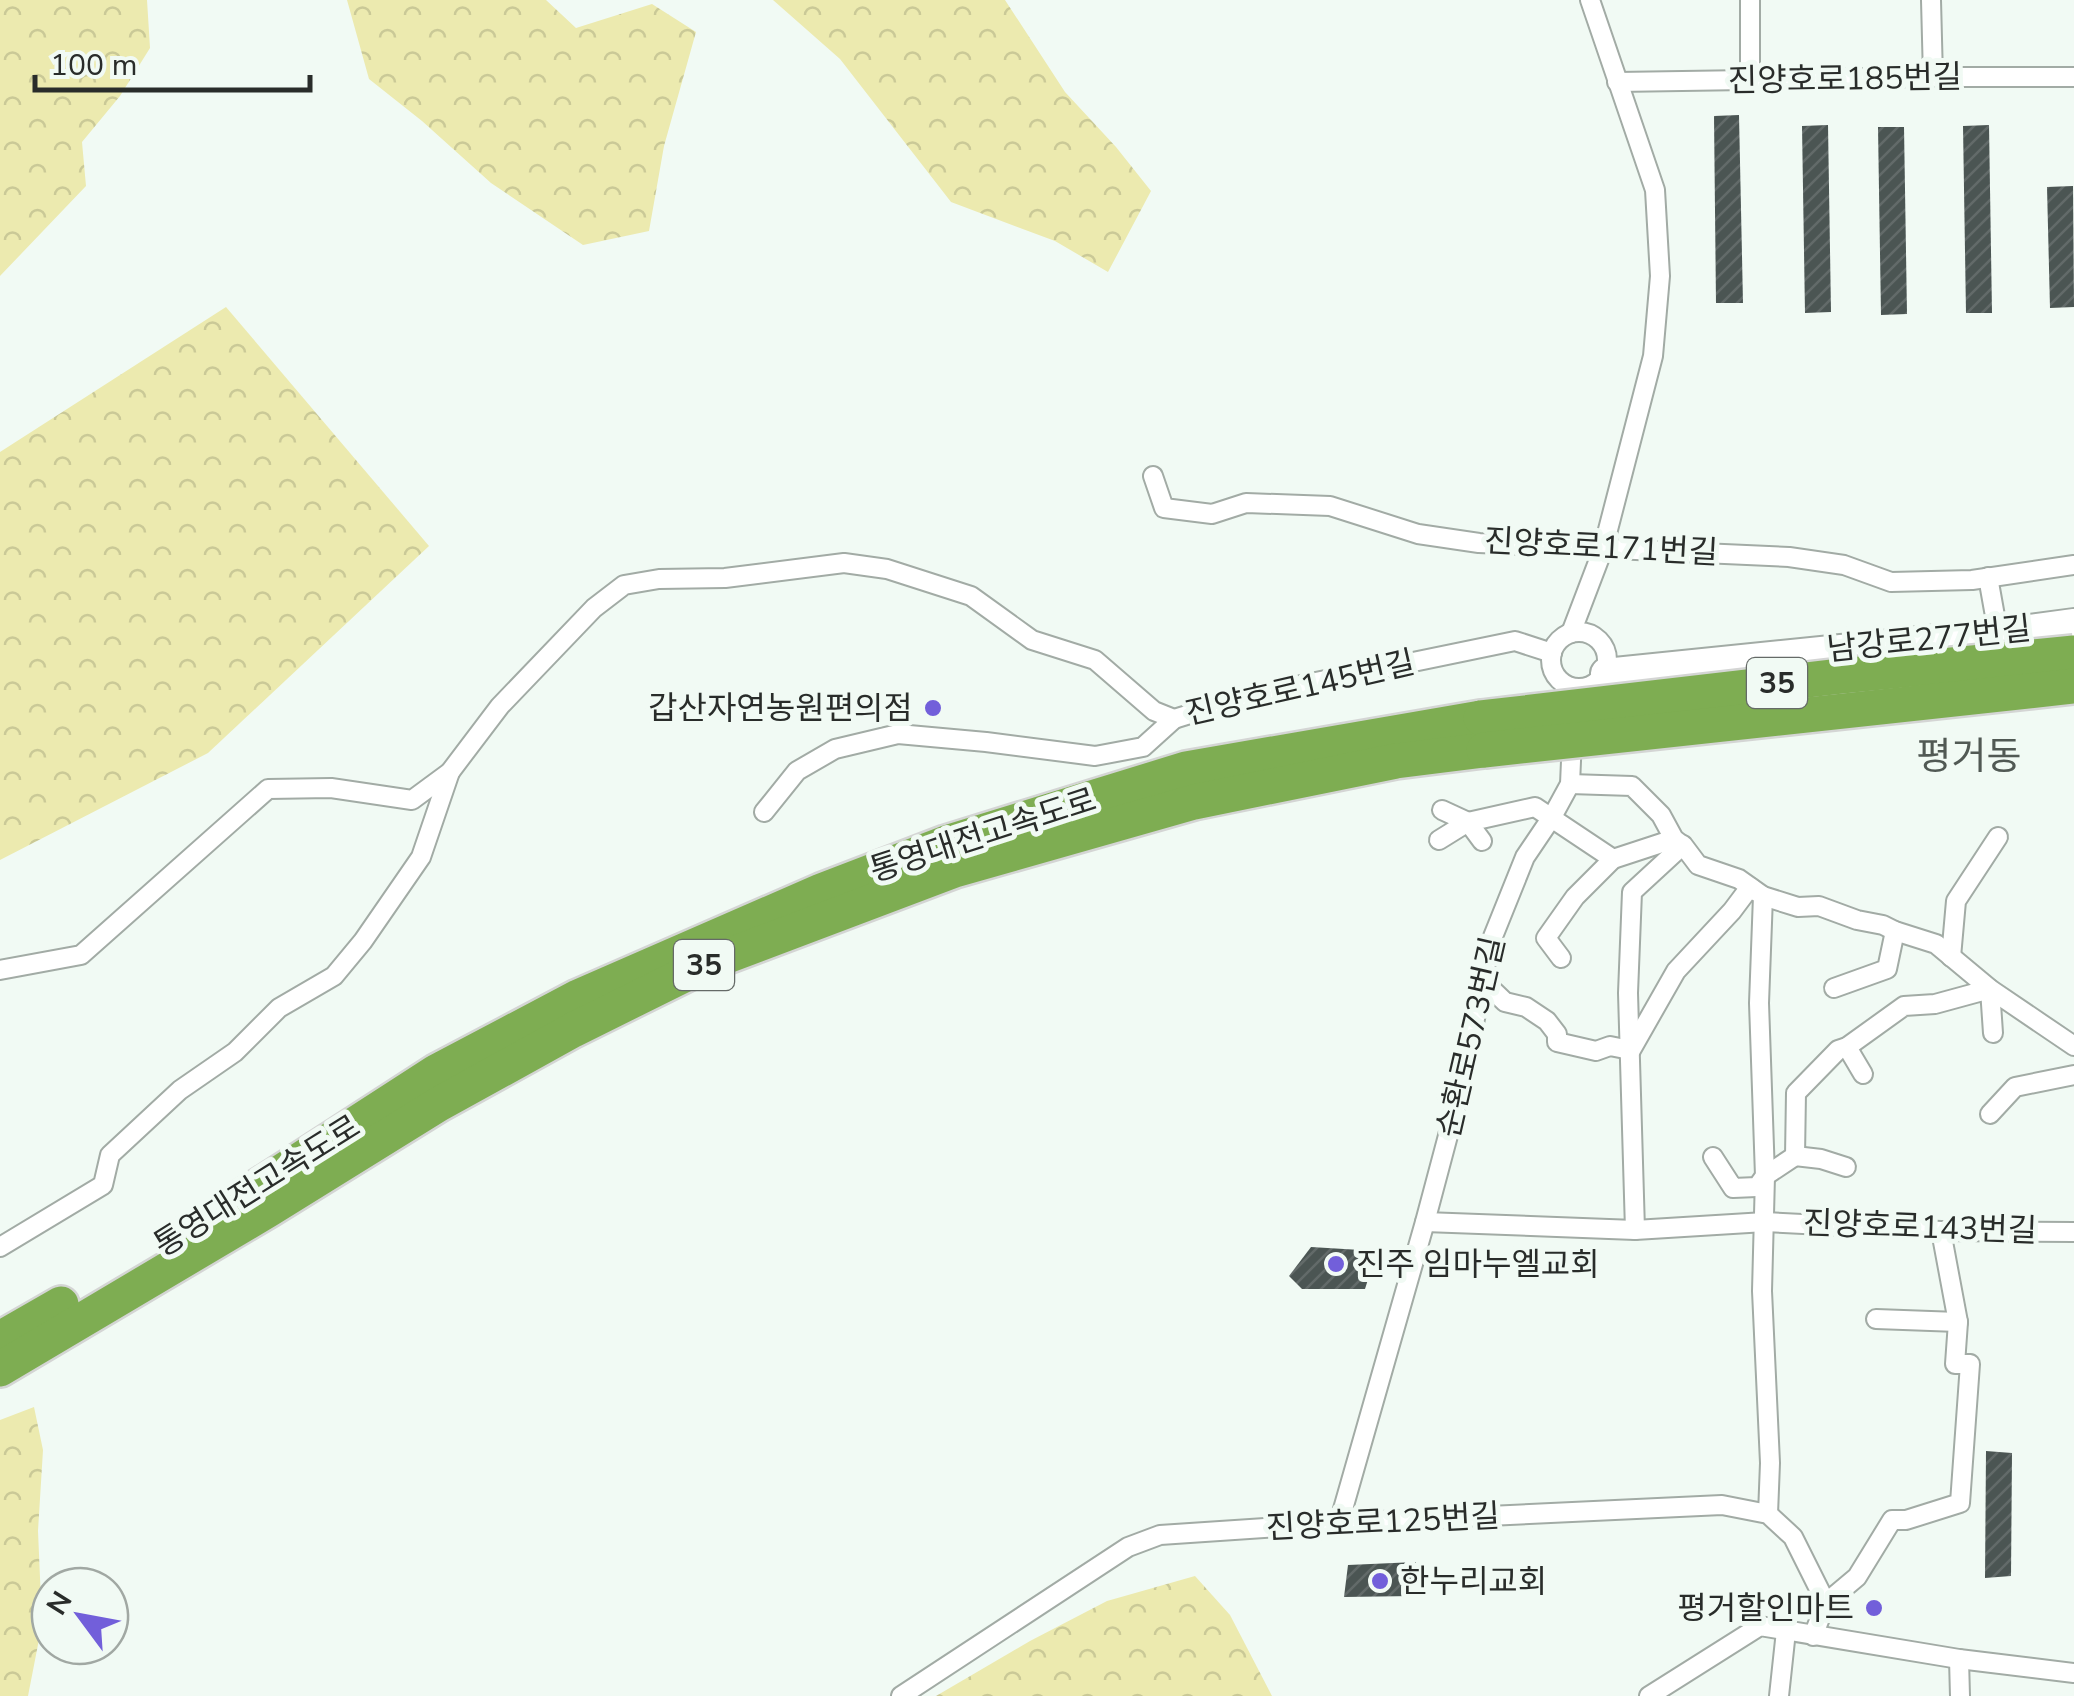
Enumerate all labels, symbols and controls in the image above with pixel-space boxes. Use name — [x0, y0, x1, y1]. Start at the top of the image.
scale bar — [35, 30, 310, 92]
text: 100 m — [50, 45, 137, 86]
street label: 진양호로185번길 — [1728, 55, 1962, 103]
street label: 진양호로171번길 — [1483, 519, 1719, 575]
street label: 남강로277번길 — [1825, 607, 2033, 671]
street label: 진양호로145번길 — [1181, 641, 1419, 735]
road number: 35 — [1747, 658, 1807, 708]
place label: 갑산자연농원편의점 — [648, 687, 913, 730]
marker: 갑산자연농원편의점 — [922, 697, 944, 719]
district label: 평거동 — [1917, 731, 2021, 782]
street label: 통영대전고속도로 — [864, 778, 1102, 892]
street label: 순환로573번길 — [1427, 932, 1515, 1142]
road number: 35 — [674, 940, 734, 990]
street label: 통영대전고속도로 — [146, 1105, 368, 1267]
street label: 진양호로143번길 — [1802, 1201, 2038, 1253]
place label: 진주 임마누엘교회 — [1356, 1243, 1600, 1286]
marker: 진주 임마누엘교회 — [1325, 1253, 1347, 1275]
street label: 진양호로125번길 — [1265, 1494, 1501, 1550]
place label: 한누리교회 — [1400, 1560, 1547, 1603]
north arrow — [30, 1566, 130, 1666]
marker: 한누리교회 — [1369, 1570, 1391, 1592]
text: N — [38, 1584, 81, 1622]
place label: 평거할인마트 — [1677, 1587, 1854, 1630]
marker: 평거할인마트 — [1863, 1597, 1885, 1619]

